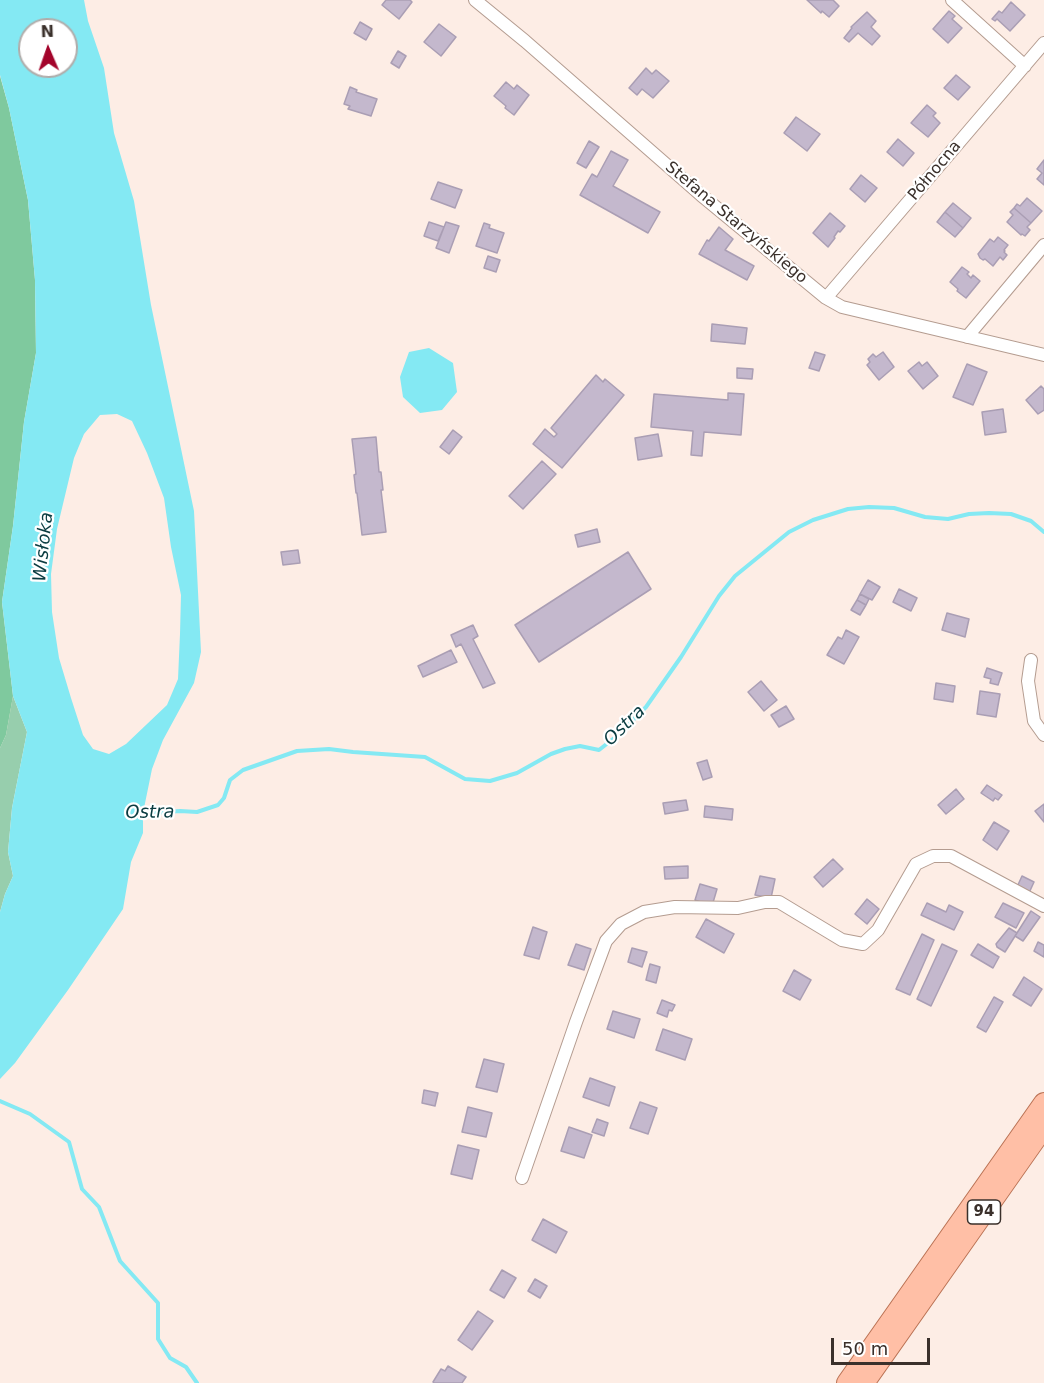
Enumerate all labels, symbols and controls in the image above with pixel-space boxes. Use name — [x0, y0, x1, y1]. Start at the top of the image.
north arrow — [18, 18, 78, 78]
text: N — [40, 22, 54, 41]
street label: Północna — [904, 137, 966, 205]
street label: Stefana Starzyńskiego — [661, 158, 811, 288]
water label: Wisłoka — [30, 511, 58, 583]
water label: Ostra — [600, 701, 650, 751]
water label: Ostra — [125, 802, 175, 824]
road number: 94 — [968, 1200, 1000, 1224]
scale bar — [834, 1326, 933, 1364]
text: 50 m — [842, 1338, 888, 1359]

